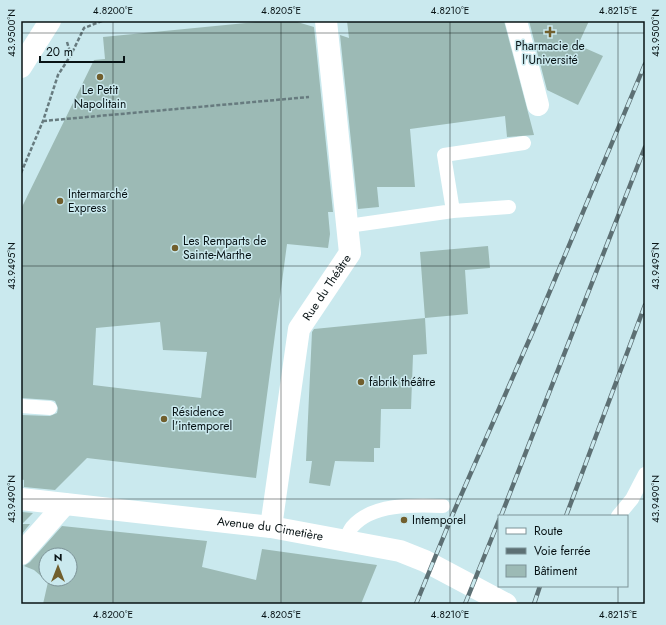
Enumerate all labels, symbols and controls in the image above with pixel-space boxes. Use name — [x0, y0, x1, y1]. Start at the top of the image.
text: 4.8200°E — [93, 3, 133, 18]
text: 4.8205°E — [261, 3, 301, 18]
text: 4.8210°E — [431, 3, 469, 18]
text: 4.8215°E — [599, 3, 637, 18]
text: 43.9500°N — [4, 9, 19, 57]
text: 43.9500°N — [648, 9, 663, 57]
marker: Pharmacie de l'Université — [545, 27, 555, 37]
place label: Pharmacie de l'Université — [515, 37, 585, 69]
scale bar — [40, 38, 124, 64]
text: 20 m — [46, 43, 73, 61]
marker: Le Petit Napolitain — [95, 72, 105, 82]
place label: Le Petit Napolitain — [74, 81, 126, 113]
place label: Intermarché Express — [68, 185, 128, 217]
marker: Intermarché Express — [55, 196, 65, 206]
place label: Les Remparts de Sainte-Marthe — [183, 232, 266, 264]
text: 43.9495°N — [4, 242, 19, 290]
text: 43.9495°N — [648, 242, 663, 290]
marker: Les Remparts de Sainte-Marthe — [170, 243, 180, 253]
street label: Rue du Théâtre — [298, 251, 356, 324]
place label: fabrik théâtre — [369, 373, 435, 391]
marker: fabrik théâtre — [356, 377, 366, 387]
place label: Résidence l'intemporel — [172, 403, 232, 435]
marker: Résidence l'intemporel — [159, 414, 169, 424]
text: 43.9490°N — [4, 475, 19, 523]
text: 43.9490°N — [648, 475, 663, 523]
place label: Intemporel — [412, 511, 466, 529]
street label: Avenue du Cimetière — [216, 512, 325, 546]
marker: Intemporel — [399, 515, 409, 525]
legend — [498, 515, 628, 587]
text: Route — [534, 522, 563, 540]
text: Voie ferrée — [534, 542, 590, 560]
north arrow — [38, 547, 78, 587]
text: N — [54, 549, 62, 565]
text: Bâtiment — [534, 562, 577, 580]
text: 4.8200°E — [93, 607, 133, 622]
text: 4.8205°E — [261, 607, 301, 622]
text: 4.8210°E — [431, 607, 469, 622]
text: 4.8215°E — [599, 607, 637, 622]

